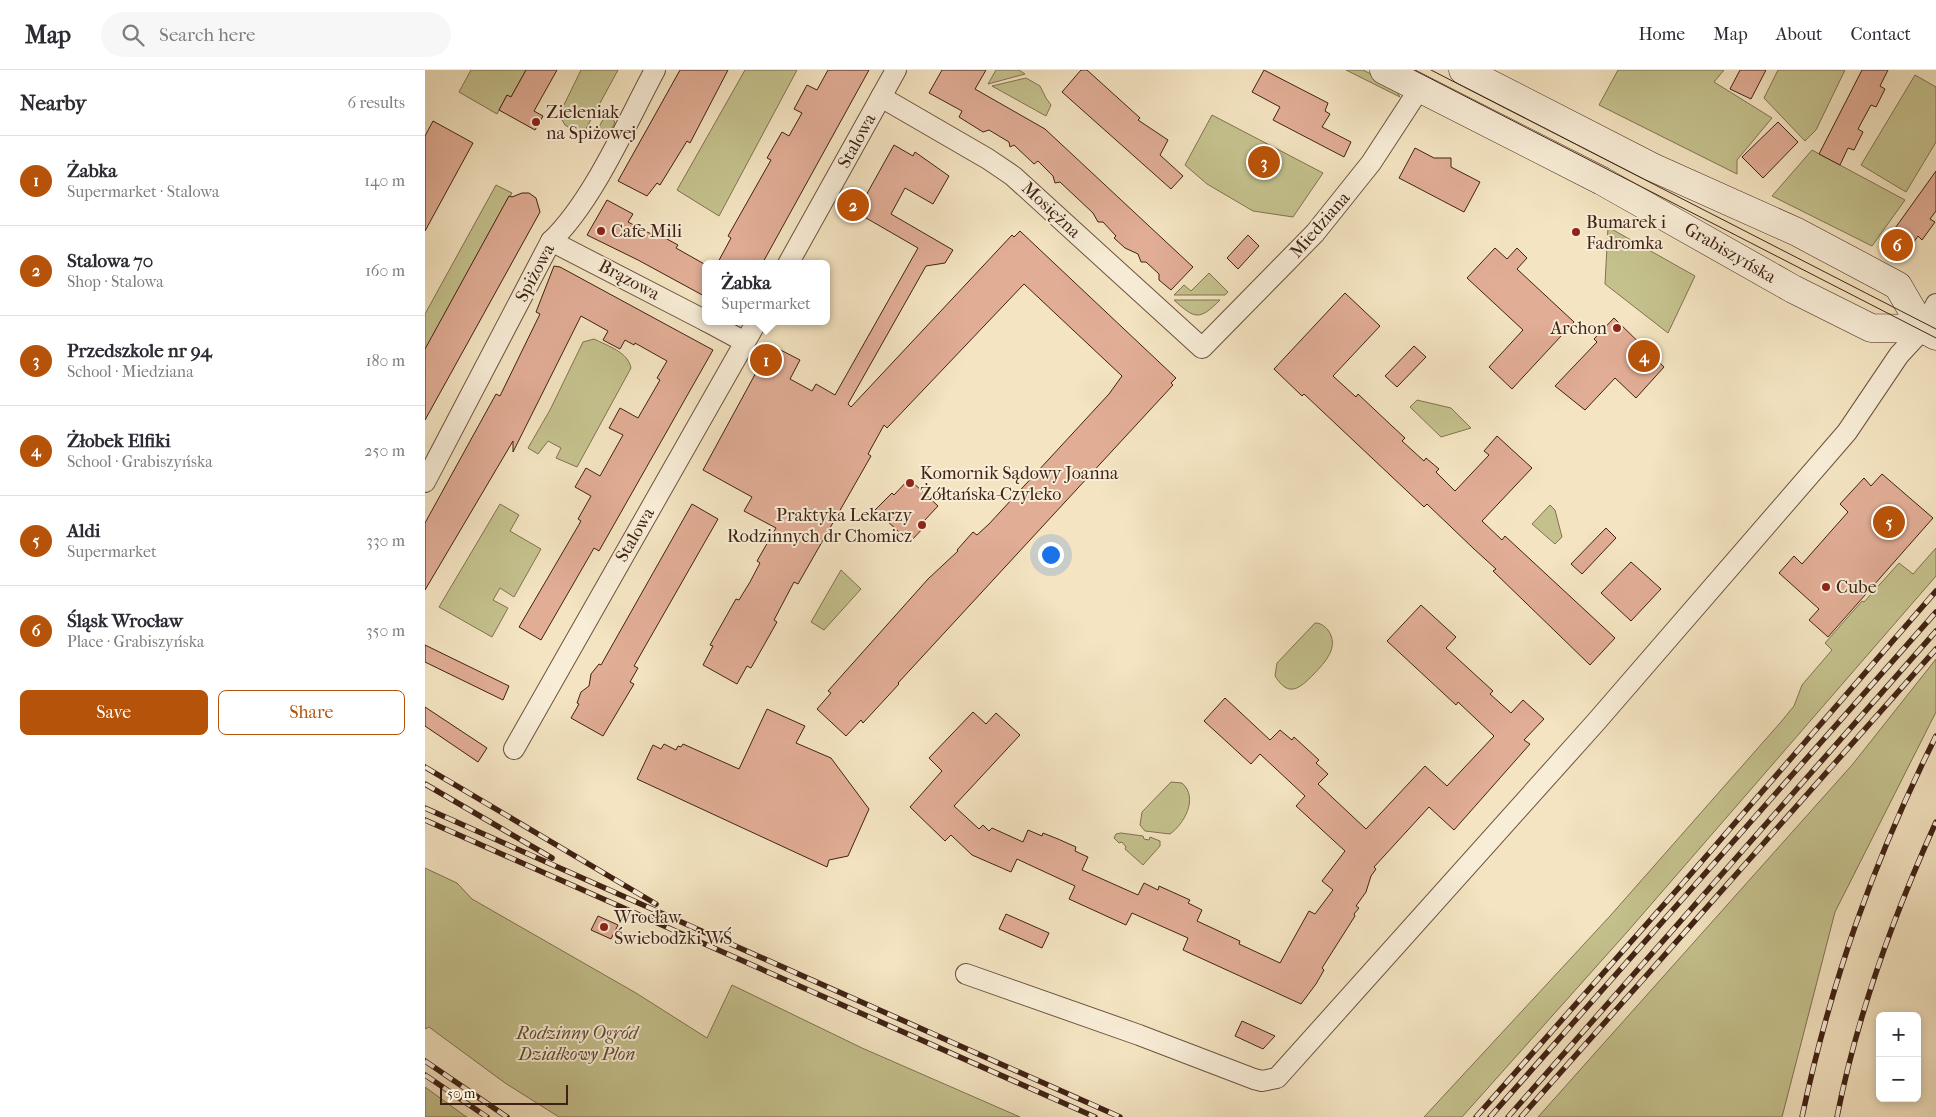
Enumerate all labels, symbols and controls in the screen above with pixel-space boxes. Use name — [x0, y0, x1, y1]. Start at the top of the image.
search box — [101, 12, 451, 57]
text: Map — [25, 21, 71, 49]
icon: search — [119, 21, 147, 49]
text: Search here — [159, 24, 255, 46]
text: Home — [1638, 24, 1685, 45]
text: Map — [1713, 24, 1748, 45]
text: About — [1776, 24, 1822, 45]
text: Contact — [1850, 24, 1911, 45]
text: Nearby — [20, 91, 86, 115]
text: 6 results — [347, 93, 405, 112]
place label: Zieleniak na Spiżowej — [546, 102, 636, 144]
street label: Stalowa — [833, 109, 881, 172]
marker: Zieleniak na Spiżowej — [530, 116, 542, 128]
pin: 3 — [1248, 143, 1280, 181]
text: Żabka — [67, 160, 117, 182]
text: 1 — [33, 171, 39, 190]
text: 140 m — [364, 171, 405, 190]
street label: Mosiężna — [1017, 177, 1085, 243]
text: Supermarket · Stalowa — [67, 182, 219, 201]
pin: 2 — [837, 186, 869, 224]
street label: Miedziana — [1286, 187, 1355, 262]
place label: Bumarek i Fadromka — [1586, 212, 1667, 254]
street label: Grabiszyńska — [1681, 218, 1780, 288]
place label: Cafe Mili — [611, 221, 683, 242]
marker: Cafe Mili — [595, 225, 607, 237]
marker: Bumarek i Fadromka — [1570, 226, 1582, 238]
pin: 6 — [1881, 226, 1913, 264]
street label: Spiżowa — [511, 240, 559, 306]
text: Stalowa 70 — [67, 250, 153, 272]
street label: Brązowa — [595, 255, 664, 305]
popup — [702, 260, 830, 325]
text: 2 — [32, 261, 40, 280]
text: 160 m — [365, 261, 405, 280]
text: Shop · Stalowa — [67, 272, 164, 291]
text: Żabka — [721, 272, 771, 294]
text: Supermarket — [721, 294, 811, 313]
place label: Archon — [1549, 318, 1608, 339]
marker: Archon — [1611, 322, 1623, 334]
pin: 4 — [1628, 337, 1660, 375]
text: Przedszkole nr 94 — [67, 340, 212, 362]
pin: 1 — [750, 341, 782, 379]
text: 3 — [33, 351, 39, 370]
text: 180 m — [366, 351, 405, 370]
text: School · Miedziana — [67, 362, 194, 381]
text: Żłobek Elfiki — [67, 430, 171, 452]
text: 4 — [31, 441, 41, 460]
text: 250 m — [364, 441, 405, 460]
text: School · Grabiszyńska — [67, 452, 213, 471]
place label: Komornik Sądowy Joanna Żółtańska-Czyleko — [920, 463, 1119, 505]
marker: Komornik Sądowy Joanna Żółtańska-Czyleko — [904, 477, 916, 489]
pin: 5 — [1873, 503, 1905, 541]
street label: Stalowa — [611, 504, 659, 566]
place label: Praktyka Lekarzy Rodzinnych dr Chomicz — [727, 505, 913, 547]
marker: Praktyka Lekarzy Rodzinnych dr Chomicz — [916, 519, 928, 531]
text: Aldi — [67, 520, 100, 542]
text: 5 — [33, 531, 39, 550]
text: 330 m — [366, 531, 405, 550]
text: Supermarket — [67, 542, 157, 561]
your location — [1038, 542, 1064, 568]
place label: Cube — [1836, 577, 1877, 598]
marker: Cube — [1820, 581, 1832, 593]
text: Śląsk Wrocław — [67, 610, 183, 632]
text: 6 — [32, 621, 40, 640]
text: 350 m — [366, 621, 405, 640]
text: Place · Grabiszyńska — [67, 632, 204, 651]
button: Save — [20, 690, 208, 735]
button: Share — [218, 690, 405, 735]
place label: Wrocław Świebodzki WŚ — [613, 907, 732, 949]
marker: Wrocław Świebodzki WŚ — [598, 921, 610, 933]
map controls — [1876, 1012, 1921, 1102]
button: + — [1876, 1012, 1921, 1057]
park label: Rodzinny Ogród Działkowy Plon — [515, 1023, 641, 1065]
button: − — [1876, 1057, 1921, 1102]
scale bar — [440, 1082, 567, 1105]
text: 50 m — [447, 1085, 475, 1102]

